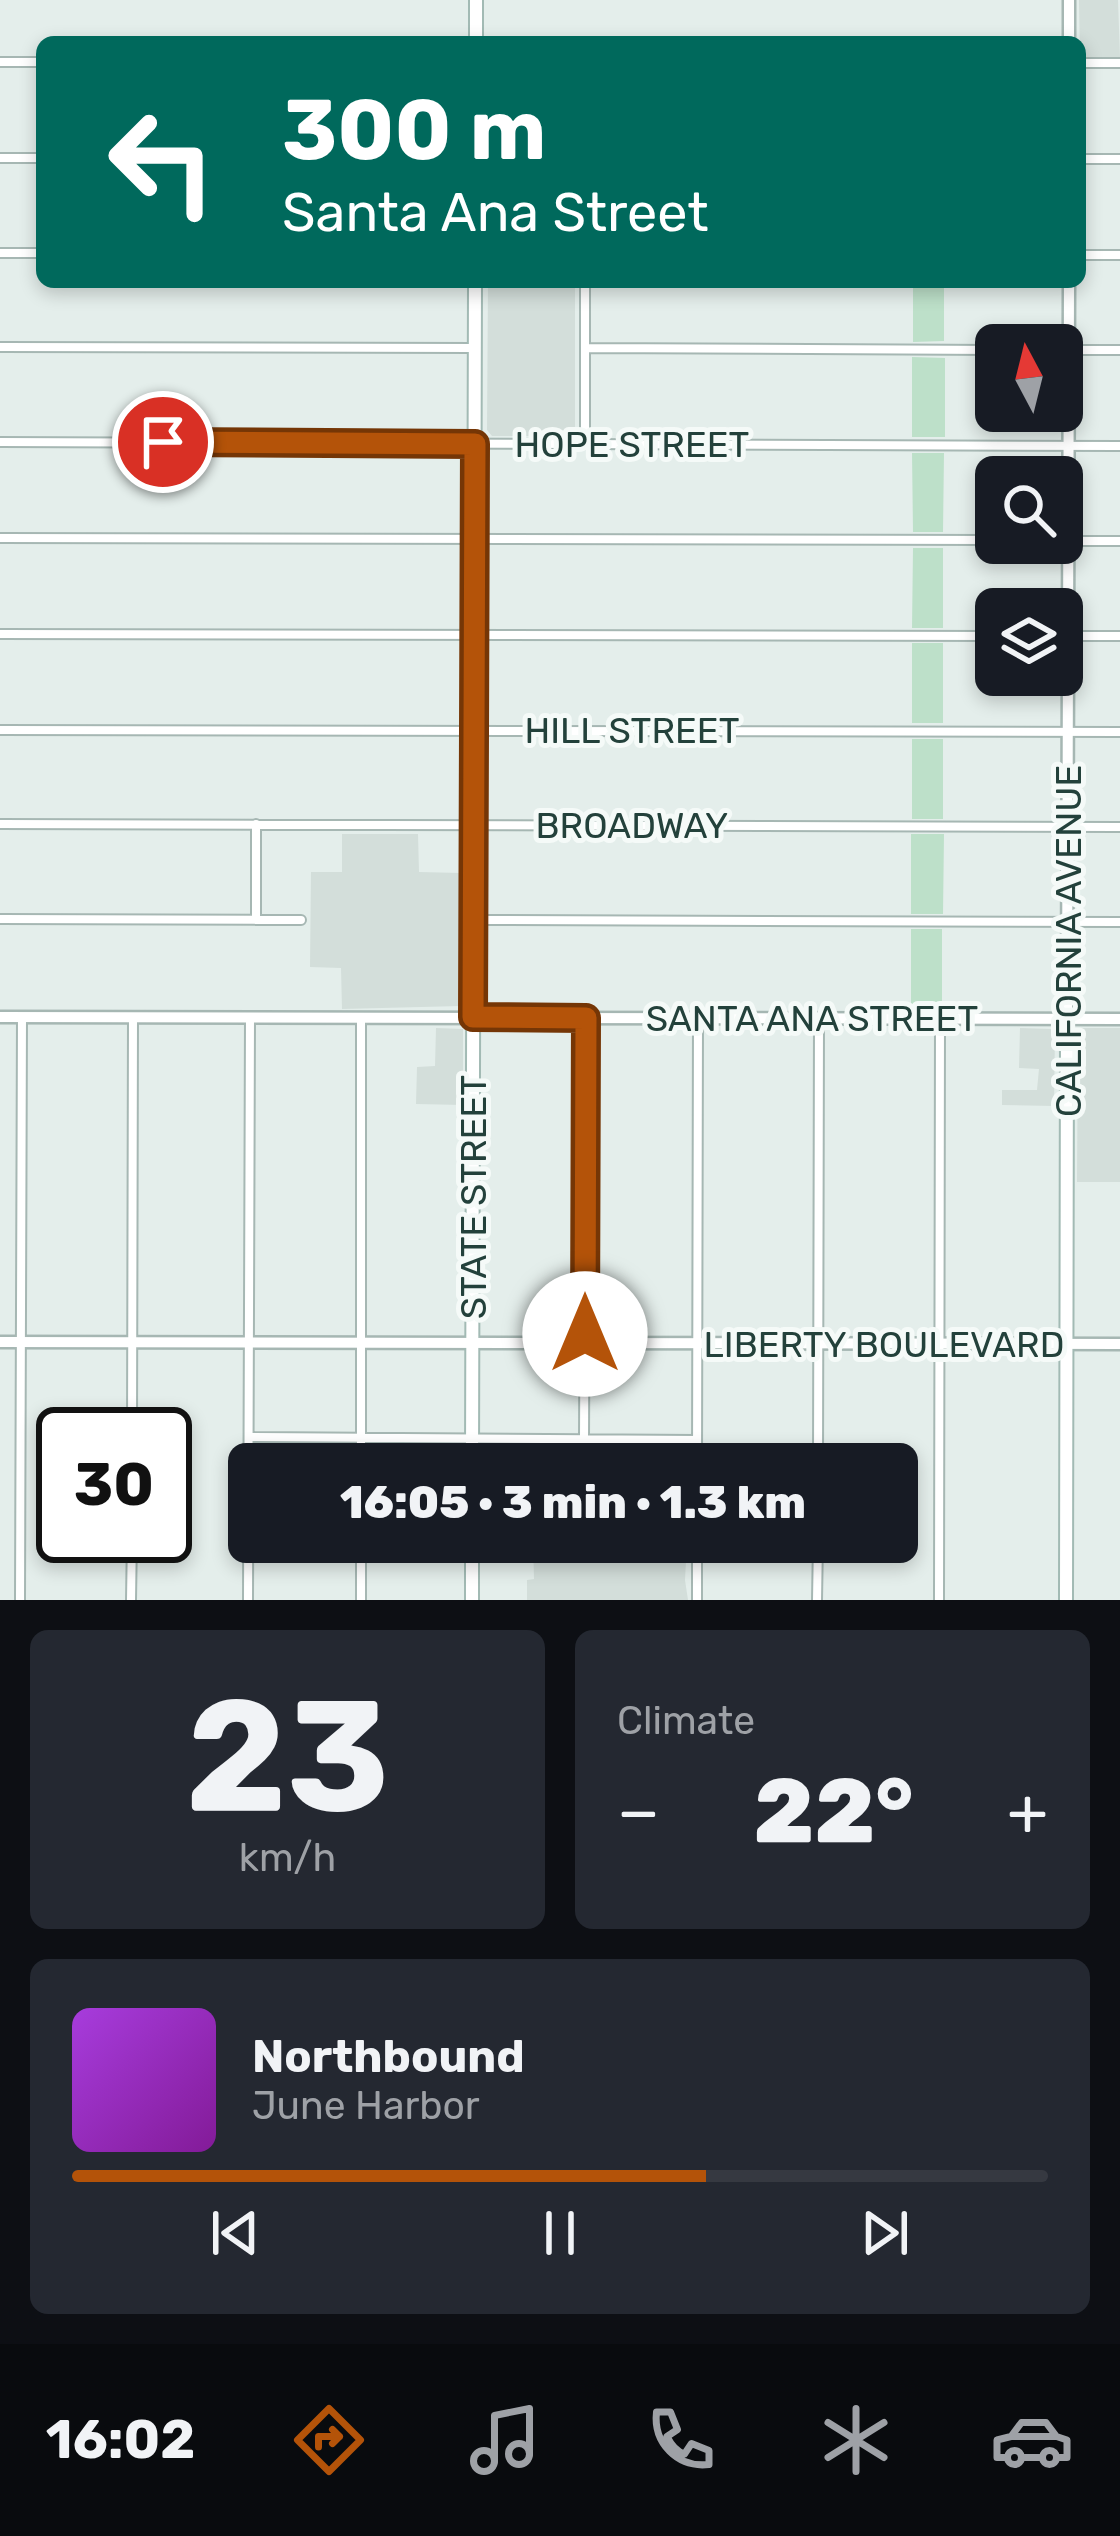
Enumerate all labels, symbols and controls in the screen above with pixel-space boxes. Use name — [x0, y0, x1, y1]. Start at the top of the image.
text: 300 m — [282, 80, 546, 180]
icon: left — [84, 84, 240, 240]
text: Santa Ana Street — [282, 181, 709, 245]
north arrow — [975, 324, 1083, 432]
map controls — [975, 324, 1083, 696]
pin — [112, 391, 214, 493]
icon: arrive — [130, 409, 196, 475]
street label: HOPE STREET — [515, 423, 749, 466]
button: search — [975, 456, 1083, 564]
button: layers — [975, 588, 1083, 696]
street label: HILL STREET — [525, 709, 739, 752]
street label: CALIFORNIA AVENUE — [1047, 765, 1090, 1117]
street label: BROADWAY — [536, 804, 728, 847]
street label: SANTA ANA STREET — [646, 997, 978, 1040]
street label: STATE STREET — [452, 1075, 495, 1319]
position arrow — [522, 1271, 648, 1397]
street label: LIBERTY BOULEVARD — [704, 1323, 1064, 1366]
speed limit sign: 30 — [36, 1407, 192, 1563]
text: 16:05 · 3 min · 1.3 km — [340, 1476, 806, 1529]
text: 23 — [185, 1664, 390, 1849]
text: Climate — [617, 1698, 755, 1744]
text: 22° — [754, 1758, 913, 1865]
text: − — [617, 1772, 660, 1851]
text: + — [1007, 1772, 1048, 1851]
text: km/h — [239, 1835, 336, 1881]
text: Northbound — [252, 2030, 525, 2083]
text: June Harbor — [252, 2083, 480, 2129]
icon: previous — [202, 2200, 268, 2266]
icon: pause — [527, 2200, 593, 2266]
icon: next — [852, 2200, 918, 2266]
icon: directions — [287, 2398, 371, 2482]
icon: music — [463, 2398, 547, 2482]
icon: phone — [639, 2398, 723, 2482]
icon: climate — [814, 2398, 898, 2482]
icon: car — [990, 2398, 1074, 2482]
text: 16:02 — [46, 2408, 195, 2472]

